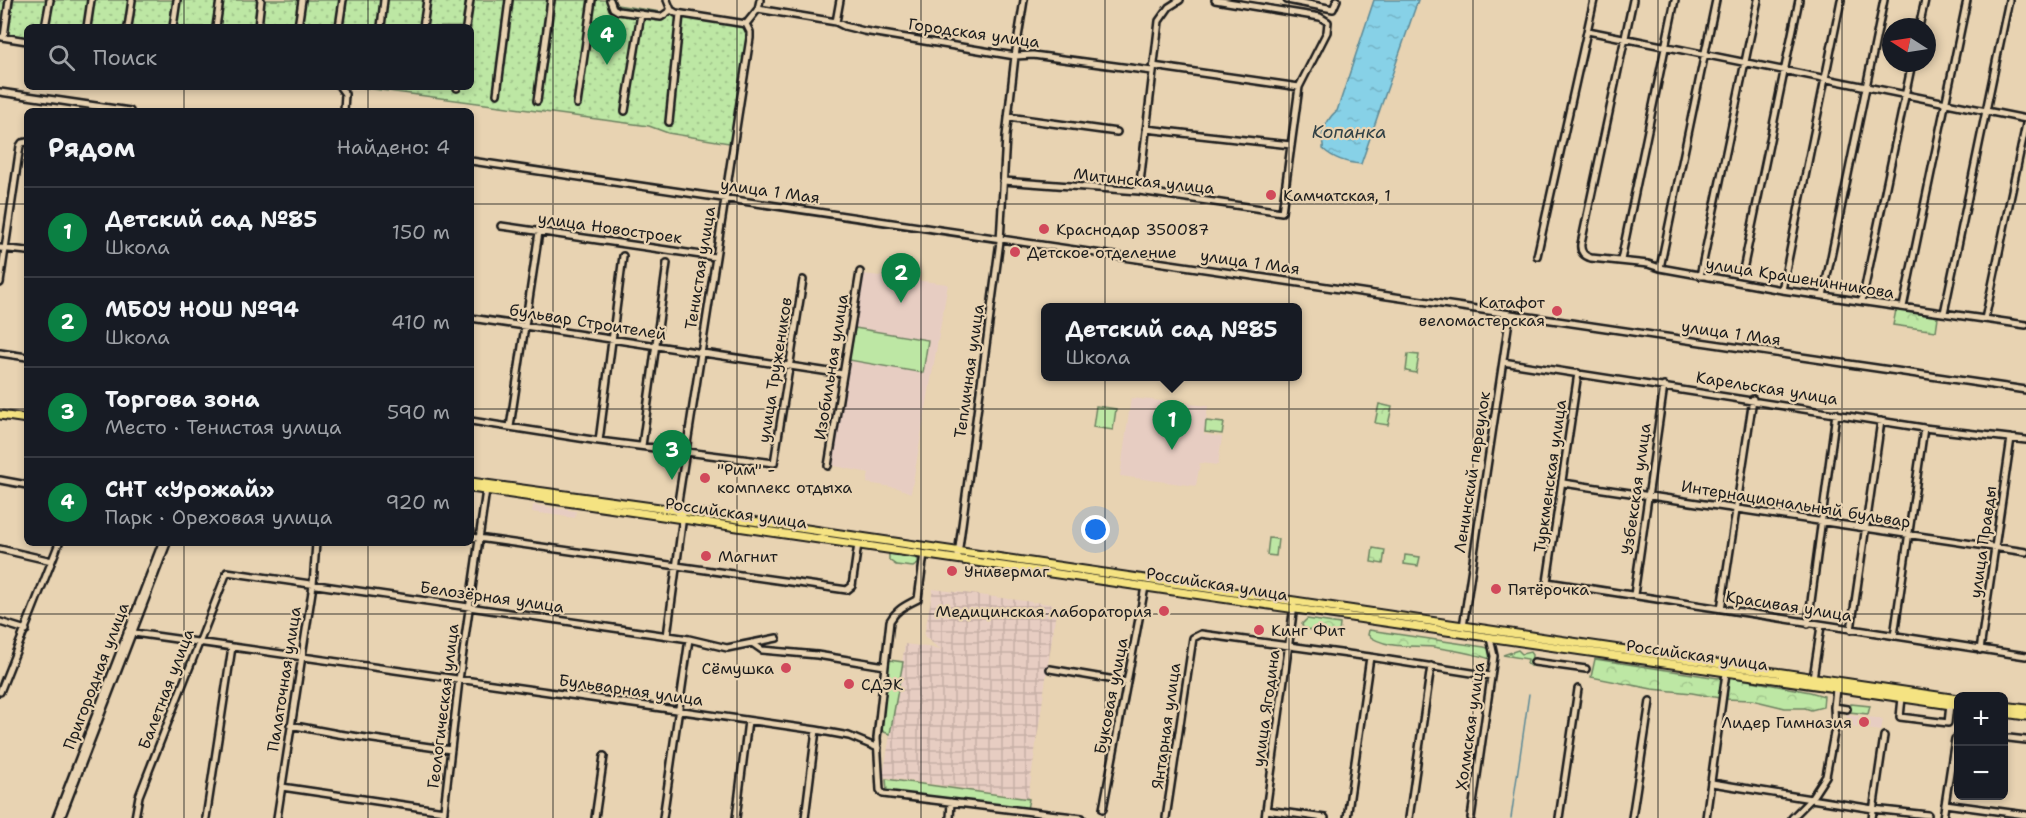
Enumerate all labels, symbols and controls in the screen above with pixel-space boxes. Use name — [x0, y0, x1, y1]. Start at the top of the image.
street label: Городская улица — [907, 13, 1041, 53]
pin: 4 — [588, 16, 626, 65]
north arrow — [1882, 18, 1936, 72]
search box — [24, 24, 474, 90]
icon: search — [45, 41, 78, 74]
text: Поиск — [93, 43, 157, 72]
water label: Копанка — [1312, 120, 1386, 144]
text: Рядом — [48, 130, 135, 165]
text: Найдено: 4 — [337, 134, 450, 160]
street label: Митинская улица — [1073, 163, 1216, 199]
street label: улица 1 Мая — [719, 174, 821, 208]
place label: Камчатская, 1 — [1283, 185, 1391, 206]
marker: Камчатская, 1 — [1264, 188, 1278, 202]
text: Детский сад №85 — [105, 205, 317, 234]
street label: Тенистая улица — [680, 205, 720, 331]
street label: улица Новостроек — [537, 207, 684, 249]
text: 1 — [63, 219, 72, 245]
text: 150 m — [392, 219, 450, 245]
place label: Краснодар 350087 — [1056, 219, 1209, 240]
marker: Краснодар 350087 — [1037, 222, 1051, 236]
text: Школа — [105, 234, 170, 260]
place label: Детское отделение — [1027, 242, 1177, 263]
marker: Детское отделение — [1008, 245, 1022, 259]
street label: улица 1 Мая — [1199, 245, 1301, 279]
street label: улица Крашенинникова — [1704, 253, 1896, 303]
pin: 2 — [882, 254, 920, 303]
street label: Изобильная улица — [809, 292, 853, 442]
place label: Катафот веломастерская — [1419, 292, 1546, 331]
text: МБОУ НОШ №94 — [105, 295, 299, 324]
street label: улица Тружеников — [753, 296, 797, 444]
street label: бульвар Строителей — [508, 299, 668, 345]
street label: Тепличная улица — [949, 303, 989, 439]
popup — [1041, 303, 1302, 381]
marker: Катафот веломастерская — [1550, 304, 1564, 318]
text: 2 — [61, 309, 75, 335]
text: 410 m — [391, 309, 450, 335]
text: Детский сад №85 — [1065, 315, 1278, 344]
street label: улица 1 Мая — [1680, 316, 1782, 350]
text: Школа — [105, 324, 170, 350]
text: Школа — [1065, 344, 1130, 370]
street label: Карельская улица — [1695, 366, 1839, 410]
text: Торгова зона — [105, 385, 259, 414]
street label: Ленинский переулок — [1449, 389, 1495, 554]
street label: Туркменская улица — [1529, 398, 1571, 554]
text: 3 — [61, 399, 75, 425]
text: 590 m — [387, 399, 450, 425]
pin: 1 — [1152, 400, 1192, 450]
text: Место · Тенистая улица — [105, 414, 341, 440]
street label: Узбекская улица — [1616, 422, 1656, 556]
pin: 3 — [652, 430, 692, 480]
place label: "Рим" - комплекс отдыха — [717, 459, 852, 498]
marker: "Рим" - комплекс отдыха — [698, 471, 712, 485]
text: СНТ «Урожай» — [105, 475, 275, 504]
street label: Интернациональный бульвар — [1680, 475, 1912, 533]
street label: улица Правды — [1965, 485, 2001, 599]
text: 4 — [61, 489, 75, 515]
text: 920 m — [386, 489, 450, 515]
street label: Российская улица — [664, 493, 808, 533]
text: Парк · Ореховая улица — [105, 504, 332, 530]
your location — [1081, 515, 1110, 544]
place label: Магнит — [718, 546, 779, 567]
marker: Магнит — [699, 549, 713, 563]
place label: Универмаг — [964, 561, 1050, 582]
street label: Российская улица — [1145, 562, 1289, 606]
marker: Универмаг — [945, 564, 959, 578]
street label: Белозёрная улица — [419, 576, 565, 618]
place label: Пятёрочка — [1508, 579, 1589, 600]
marker: Пятёрочка — [1489, 582, 1503, 596]
street label: Красивая улица — [1724, 586, 1854, 626]
street label: Пригородная улица — [58, 599, 134, 753]
place label: Медицинская лаборатория — [936, 601, 1152, 622]
marker: Медицинская лаборатория — [1157, 604, 1171, 618]
street label: Палаточная улица — [262, 605, 306, 753]
place label: Кинг Фит — [1271, 620, 1346, 641]
street label: Геологическая улица — [422, 622, 464, 789]
marker: Кинг Фит — [1252, 623, 1266, 637]
street label: Балетная улица — [133, 626, 199, 752]
street label: Российская улица — [1625, 635, 1769, 675]
street label: Буковая улица — [1089, 636, 1133, 756]
street label: улица Ягодина — [1247, 648, 1285, 768]
place label: Сёмушка — [702, 658, 774, 679]
marker: Сёмушка — [779, 661, 793, 675]
street label: Янтарная улица — [1147, 661, 1185, 791]
street label: Холмская улица — [1451, 661, 1489, 791]
street label: Бульварная улица — [557, 669, 705, 711]
place label: СДЭК — [861, 674, 904, 695]
marker: СДЭК — [842, 677, 856, 691]
map controls — [1954, 692, 2008, 800]
button: + — [1954, 692, 2008, 746]
place label: Лидер Гимназия — [1722, 712, 1852, 733]
marker: Лидер Гимназия — [1857, 715, 1871, 729]
button: − — [1954, 746, 2008, 800]

